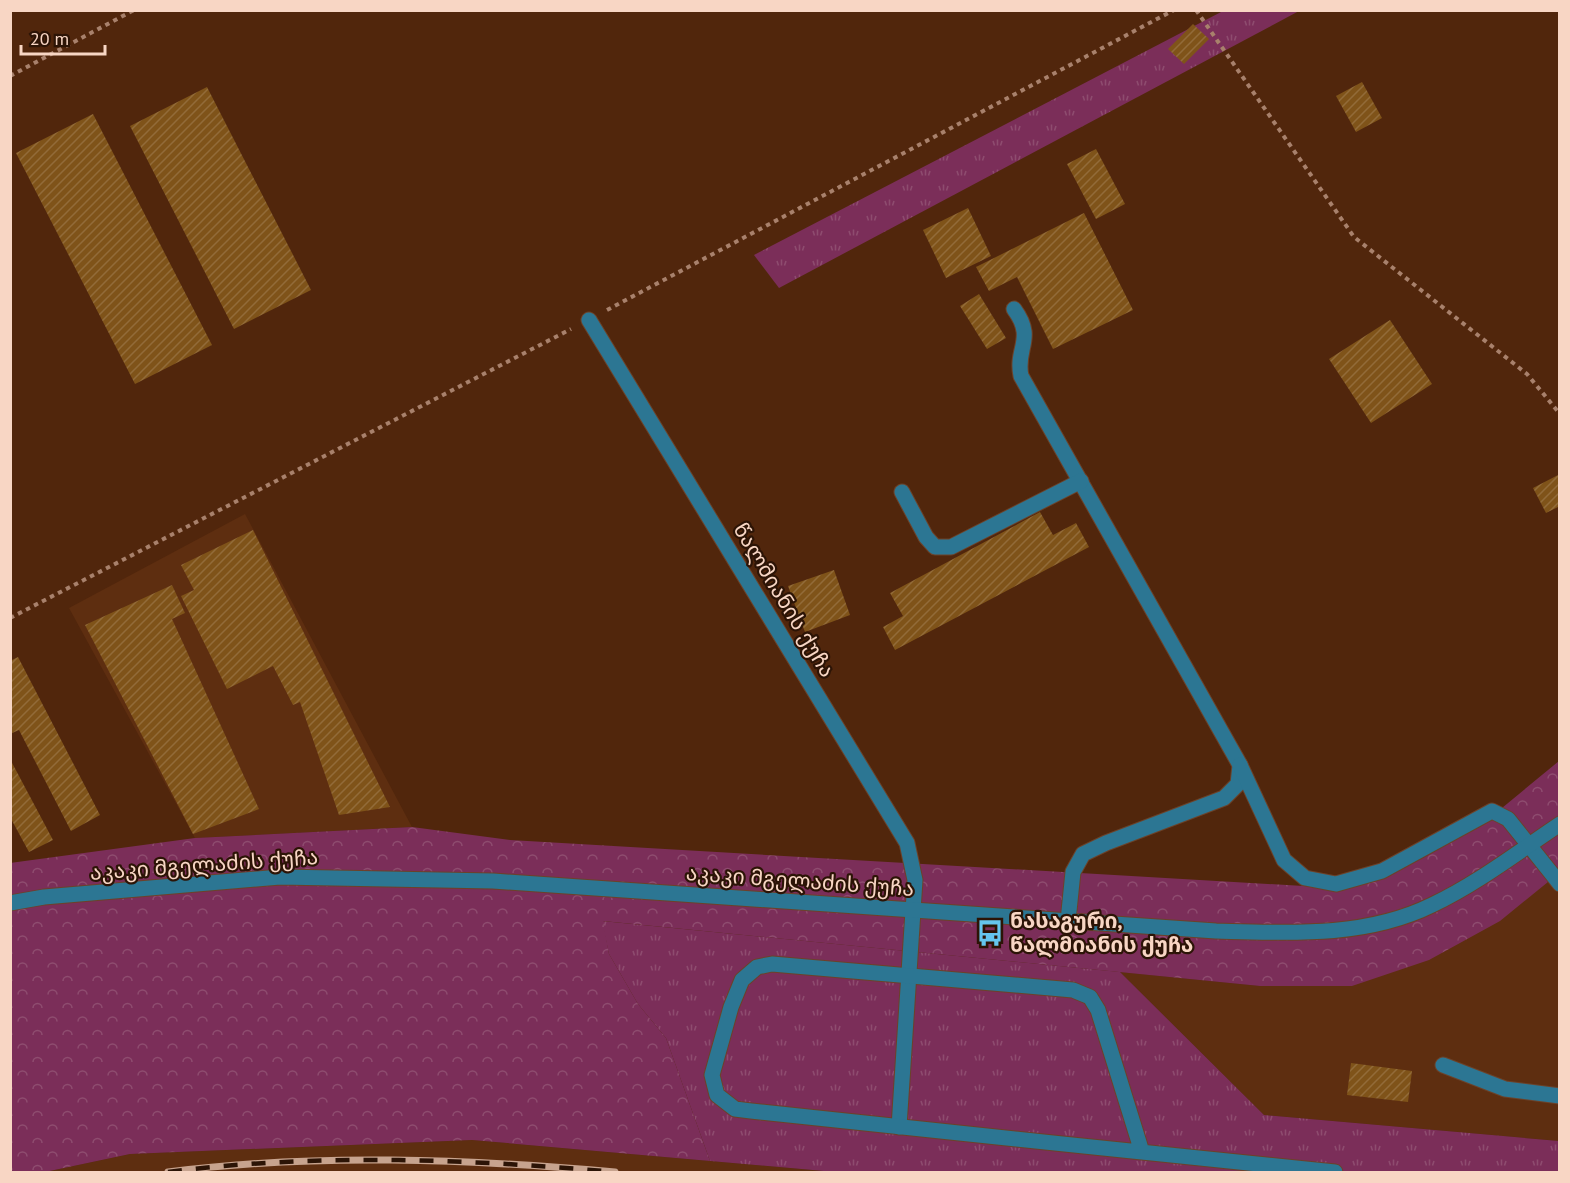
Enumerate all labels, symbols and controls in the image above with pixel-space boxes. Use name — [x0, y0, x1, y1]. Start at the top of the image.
scale bar — [21, 18, 105, 56]
text: 20 m — [30, 27, 69, 50]
street label: წალმიანის ქუჩა — [728, 518, 841, 682]
street label: აკაკი მგელაძის ქუჩა — [89, 843, 319, 886]
street label: აკაკი მგელაძის ქუჩა — [685, 859, 915, 902]
place label: ნასაგური, წალმიანის ქუჩა — [1010, 907, 1193, 958]
bus stop icon: ნასაგური, წალმიანის ქუჩა — [975, 918, 1005, 948]

